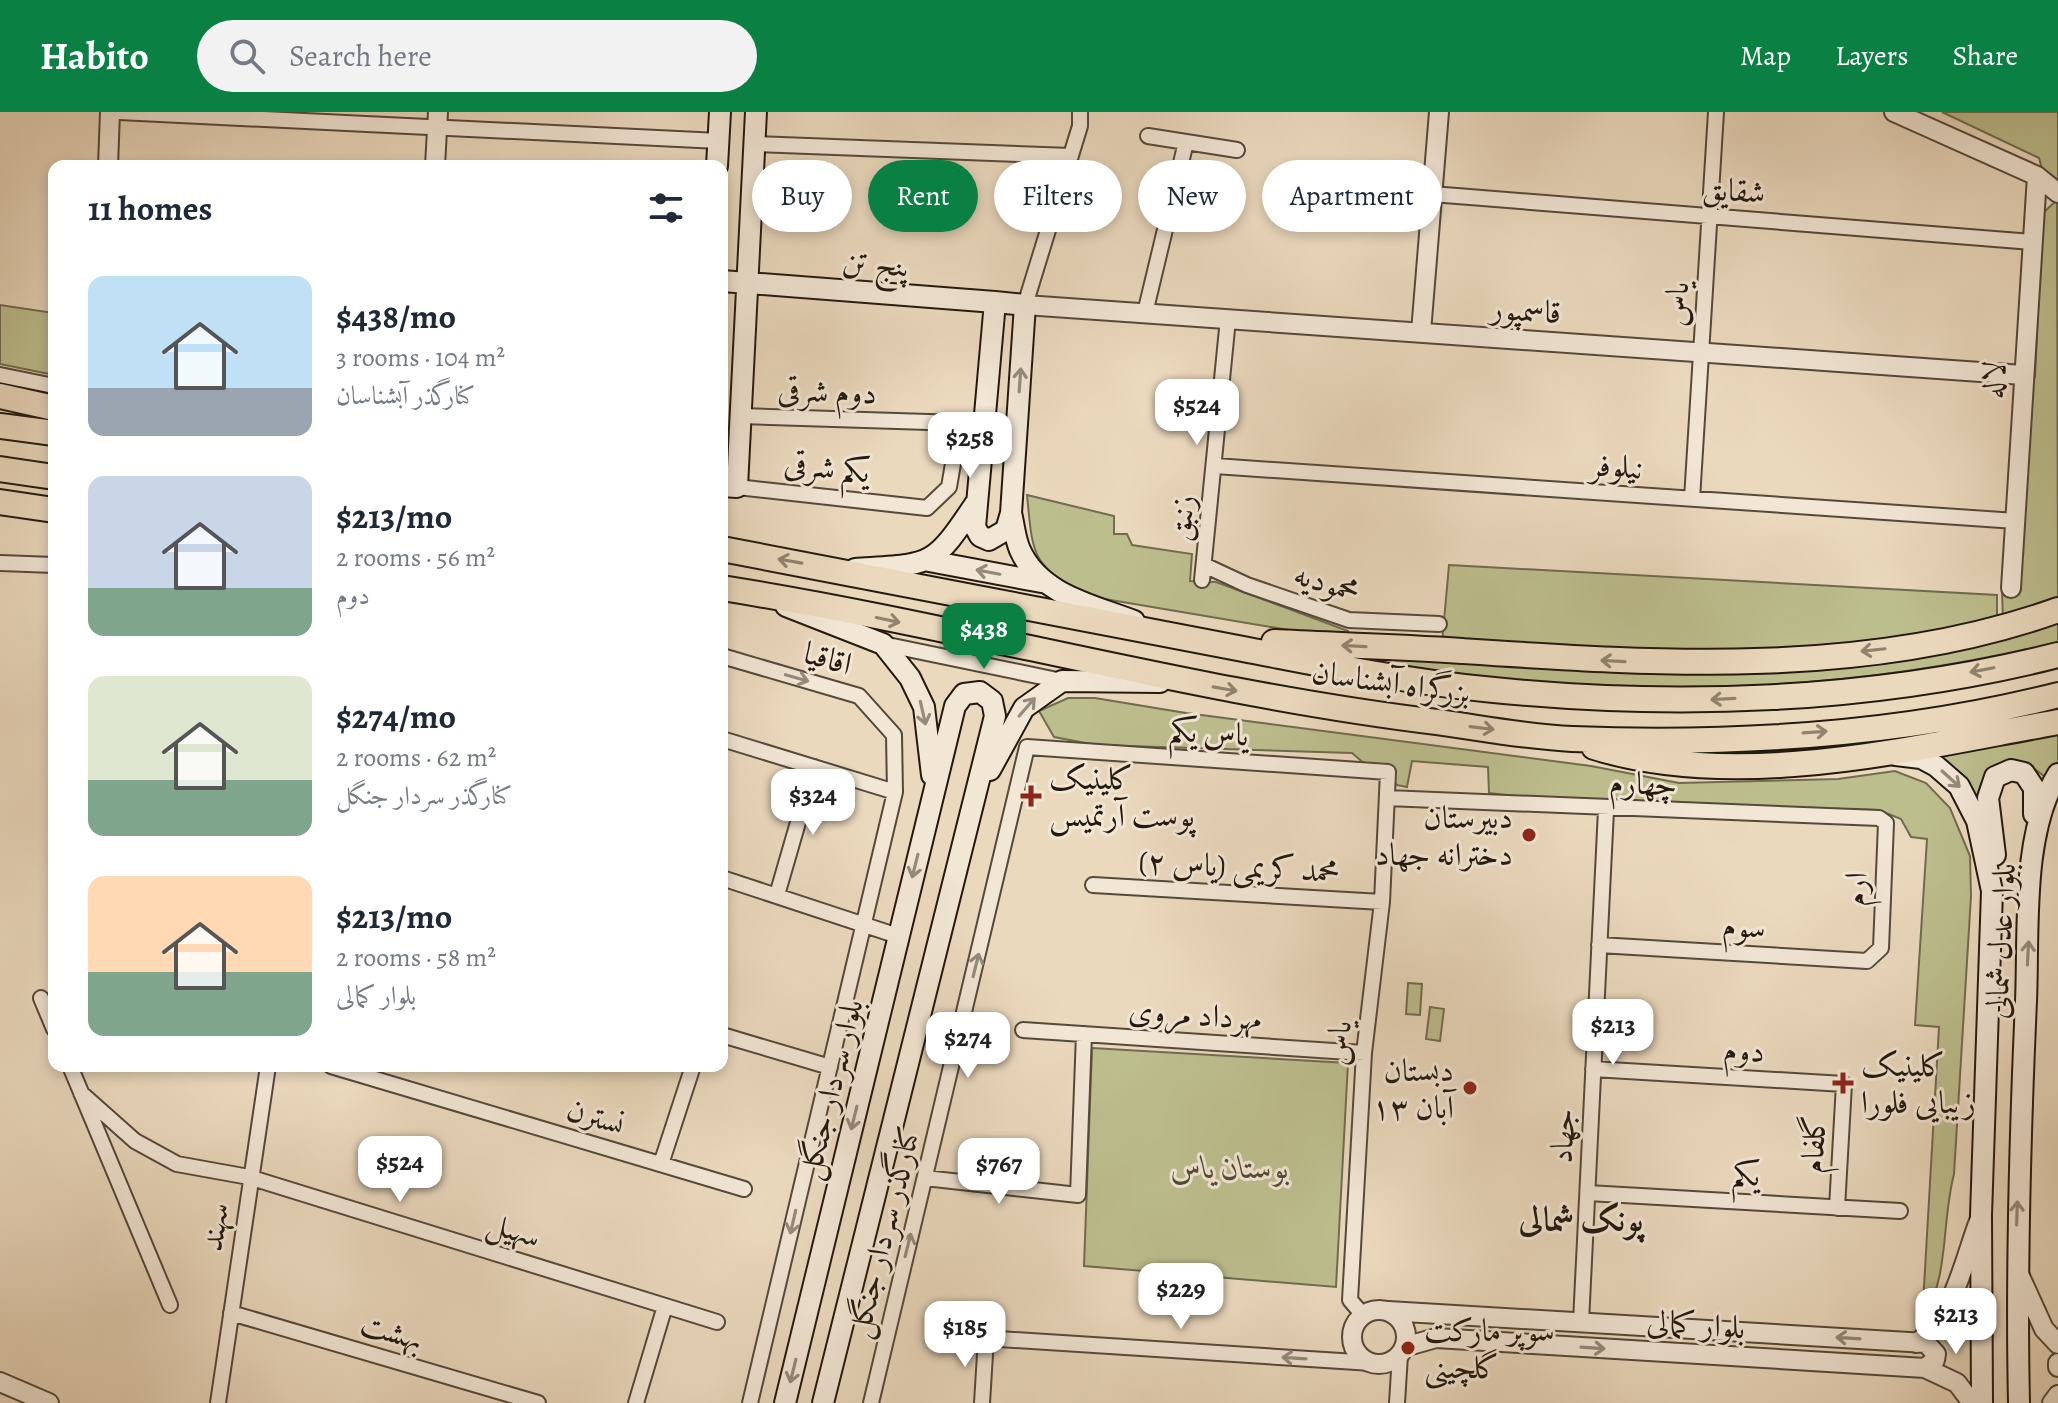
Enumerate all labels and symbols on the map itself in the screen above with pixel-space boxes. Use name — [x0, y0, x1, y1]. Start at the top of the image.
street label: شقایق — [1701, 166, 1767, 214]
street label: پنج تن — [840, 239, 912, 293]
street label: یاس — [1652, 278, 1700, 328]
street label: قاسمپور — [1486, 285, 1563, 334]
street label: لاله — [1970, 360, 2016, 400]
street label: دوم شرقی — [776, 367, 878, 421]
one-way arrow — [1013, 367, 1028, 394]
pin: $524 — [1150, 379, 1244, 447]
pin: $258 — [923, 412, 1017, 480]
street label: یکم شرقی — [781, 441, 874, 502]
street label: نیلوفر — [1586, 442, 1645, 490]
street label: زنبق — [1157, 493, 1205, 543]
street label: محمودیه — [1289, 551, 1365, 613]
one-way arrow — [778, 552, 803, 567]
one-way arrow — [976, 564, 1001, 579]
pin: $438 — [937, 603, 1031, 671]
one-way arrow — [875, 614, 900, 629]
street label: اقاقیا — [799, 630, 857, 686]
one-way arrow — [1341, 638, 1368, 653]
one-way arrow — [1861, 643, 1886, 658]
street label: بزرگراه آبشناسان — [1309, 649, 1473, 715]
one-way arrow — [1600, 653, 1627, 668]
one-way arrow — [1969, 663, 1995, 678]
one-way arrow — [783, 671, 809, 686]
one-way arrow — [1212, 682, 1237, 697]
one-way arrow — [1710, 691, 1737, 706]
one-way arrow — [1018, 697, 1036, 717]
one-way arrow — [917, 700, 932, 726]
street label: یاس یکم — [1167, 707, 1252, 765]
one-way arrow — [1468, 720, 1495, 735]
one-way arrow — [1801, 724, 1828, 739]
place label: کلینیک پوست آرتمیس — [1049, 756, 1197, 838]
street label: چهارم — [1608, 760, 1678, 812]
pin: $324 — [766, 769, 860, 837]
one-way arrow — [1940, 770, 1960, 788]
marker: کلینیک پوست آرتمیس — [1020, 785, 1042, 807]
place label: دبیرستان دخترانه جهاد — [1375, 795, 1513, 876]
marker: دبیرستان دخترانه جهاد — [1520, 826, 1538, 844]
street label: محمد کریمی (یاس ۲) — [1137, 839, 1341, 893]
one-way arrow — [907, 852, 922, 878]
street label: بلوار عدل شمالی — [1974, 862, 2026, 1020]
street label: ارم — [1832, 871, 1884, 908]
street label: سوم — [1721, 903, 1767, 955]
one-way arrow — [2021, 940, 2036, 967]
one-way arrow — [969, 953, 984, 979]
street label: مهرداد مروی — [1127, 987, 1263, 1041]
street label: بلوار سردار جنگل — [786, 994, 875, 1184]
pin: $213 — [1566, 999, 1660, 1067]
pin: $274 — [921, 1012, 1015, 1080]
street label: یاس — [1314, 1017, 1362, 1067]
street label: دوم — [1722, 1027, 1766, 1079]
place label: کلینیک زیبایی فلورا — [1861, 1043, 1976, 1124]
place label: دبستان ۱۳ آبان — [1372, 1048, 1457, 1129]
marker: کلینیک زیبایی فلورا — [1832, 1072, 1854, 1094]
marker: دبستان ۱۳ آبان — [1461, 1079, 1479, 1097]
street label: نسترن — [562, 1086, 630, 1146]
one-way arrow — [846, 1105, 861, 1131]
street label: جهاد — [1539, 1107, 1585, 1165]
street label: گلفام — [1789, 1113, 1843, 1175]
street label: کنارگذر سردار جنگل — [835, 1122, 932, 1343]
pin: $524 — [353, 1136, 447, 1204]
pin: $767 — [952, 1138, 1046, 1206]
park label: بوستان یاس — [1170, 1145, 1290, 1189]
street label: یکم — [1730, 1151, 1763, 1205]
district label: پونک شمالی — [1518, 1195, 1646, 1243]
street label: سهند — [189, 1200, 239, 1254]
street label: سهیل — [481, 1200, 546, 1259]
one-way arrow — [2009, 1200, 2024, 1227]
one-way arrow — [785, 1209, 800, 1234]
one-way arrow — [902, 1233, 917, 1259]
pin: $229 — [1134, 1263, 1228, 1331]
pin: $213 — [1909, 1288, 2003, 1356]
street label: بلوار کمالی — [1645, 1299, 1747, 1349]
street label: بهشت — [355, 1301, 429, 1361]
pin: $185 — [918, 1301, 1012, 1369]
place label: سوپر مارکت گلچینی — [1424, 1308, 1555, 1390]
one-way arrow — [1835, 1331, 1862, 1346]
marker: سوپر مارکت گلچینی — [1399, 1339, 1417, 1357]
one-way arrow — [1579, 1340, 1606, 1355]
one-way arrow — [1281, 1350, 1308, 1365]
one-way arrow — [785, 1358, 800, 1383]

